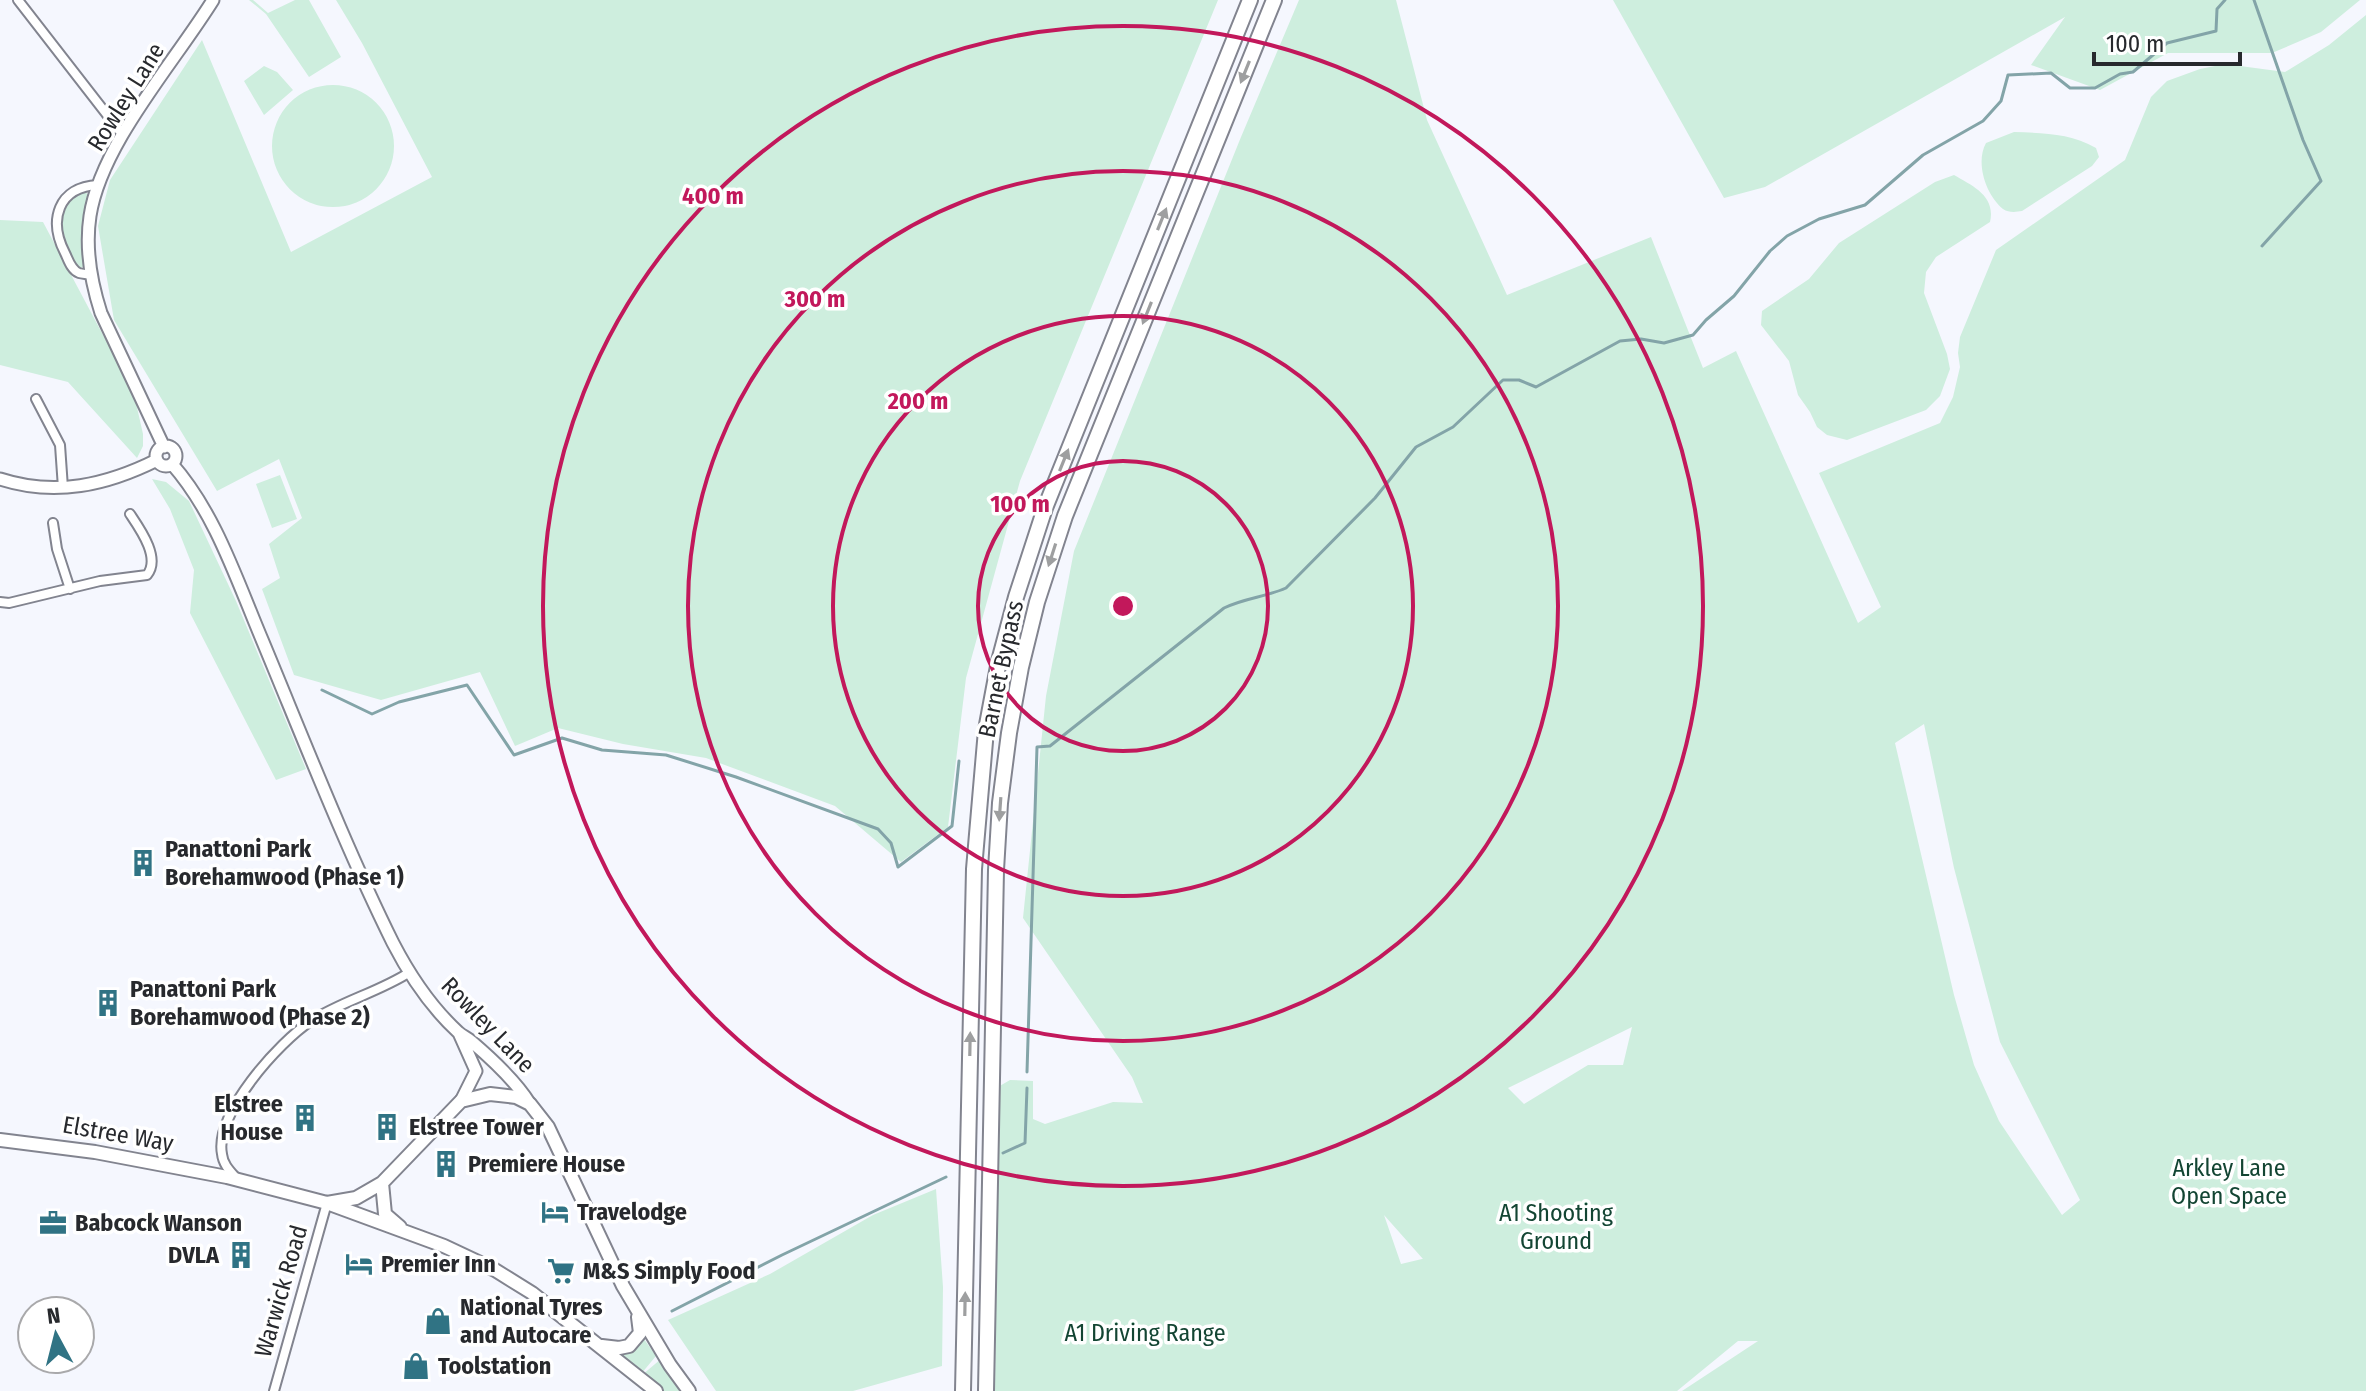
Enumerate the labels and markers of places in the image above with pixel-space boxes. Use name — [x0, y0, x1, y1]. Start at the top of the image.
centre of rings — [1109, 592, 1137, 620]
place label: Panattoni Park Borehamwood (Phase 1) — [165, 835, 404, 891]
building icon: Panattoni Park Borehamwood (Phase 1) — [128, 848, 158, 878]
place label: Panattoni Park Borehamwood (Phase 2) — [130, 975, 370, 1031]
building icon: Panattoni Park Borehamwood (Phase 2) — [93, 988, 123, 1018]
place label: Elstree House — [214, 1090, 283, 1146]
building icon: Elstree House — [290, 1103, 320, 1133]
building icon: Elstree Tower — [372, 1112, 402, 1142]
place label: Elstree Tower — [409, 1113, 544, 1141]
building icon: Premiere House — [431, 1149, 461, 1179]
place label: Premiere House — [468, 1150, 625, 1178]
hotel icon: Travelodge — [540, 1197, 570, 1227]
place label: Travelodge — [577, 1198, 687, 1226]
office icon: Babcock Wanson — [38, 1208, 68, 1238]
place label: Babcock Wanson — [75, 1209, 242, 1237]
building icon: DVLA — [226, 1240, 256, 1270]
place label: DVLA — [168, 1241, 220, 1269]
hotel icon: Premier Inn — [344, 1249, 374, 1279]
place label: Premier Inn — [381, 1250, 496, 1278]
supermarket icon: M&S Simply Food — [546, 1256, 576, 1286]
place label: M&S Simply Food — [583, 1257, 756, 1285]
place label: National Tyres and Autocare — [460, 1293, 603, 1349]
shop icon: National Tyres and Autocare — [423, 1306, 453, 1336]
shop icon: Toolstation — [401, 1351, 431, 1381]
place label: Toolstation — [438, 1352, 551, 1380]

